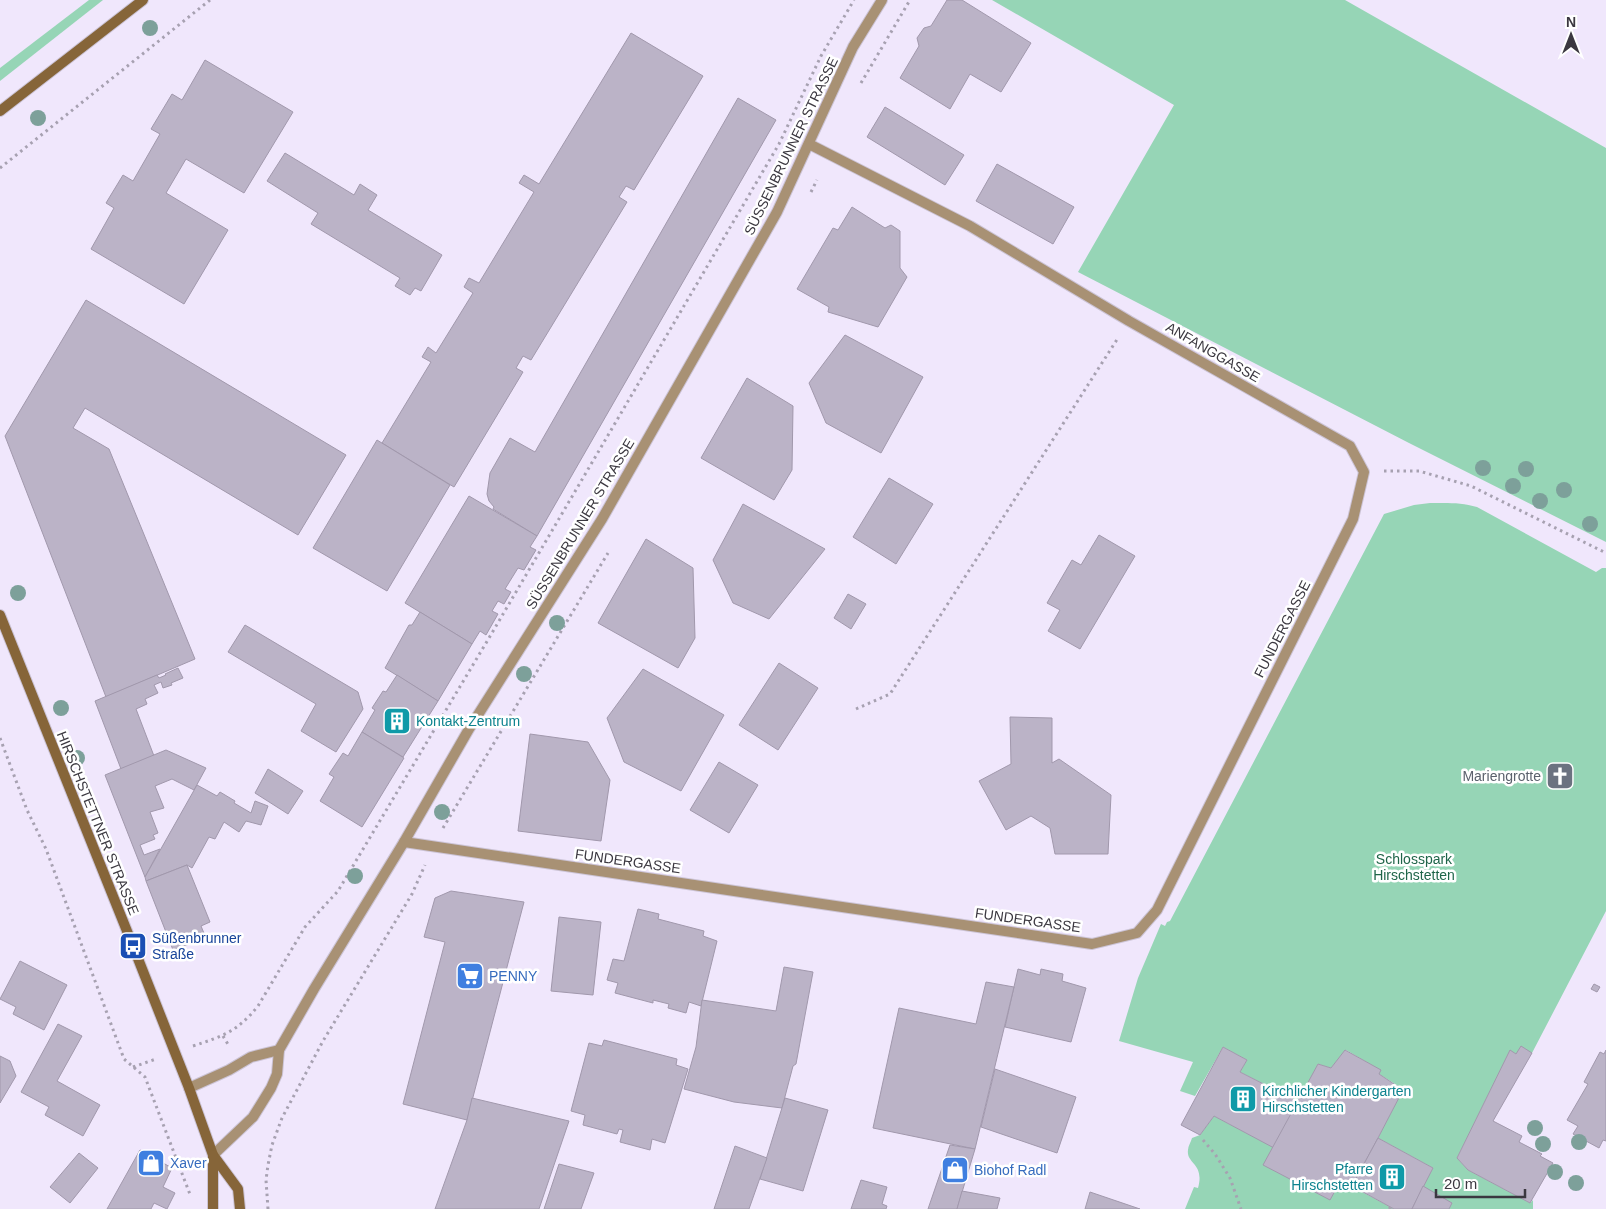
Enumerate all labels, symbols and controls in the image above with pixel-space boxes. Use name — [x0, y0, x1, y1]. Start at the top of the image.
north arrow — [1546, 10, 1596, 60]
text: N — [1566, 14, 1576, 30]
street label: SÜSSENBRUNNER STRASSE — [740, 54, 841, 238]
street label: ANFANGGASSE — [1163, 319, 1263, 385]
street label: SÜSSENBRUNNER STRASSE — [522, 435, 637, 612]
street label: FUNDERGASSE — [1251, 578, 1313, 680]
building icon: Kontakt-Zentrum — [382, 706, 412, 736]
place label: Kontakt-Zentrum — [416, 713, 520, 729]
street label: HIRSCHSTETTNER STRASSE — [54, 729, 142, 917]
church icon: Mariengrotte — [1545, 761, 1575, 791]
place label: Mariengrotte — [1462, 768, 1541, 784]
street label: FUNDERGASSE — [574, 846, 682, 876]
park label: Schlosspark Hirschstetten — [1373, 851, 1455, 883]
street label: FUNDERGASSE — [974, 905, 1082, 935]
place label: Süßenbrunner Straße — [152, 930, 242, 962]
bus stop icon: Süßenbrunner Straße — [118, 931, 148, 961]
supermarket icon: PENNY — [455, 961, 485, 991]
place label: PENNY — [489, 968, 538, 984]
place label: Kirchlicher Kindergarten Hirschstetten — [1262, 1083, 1411, 1115]
building icon: Kirchlicher Kindergarten Hirschstetten — [1228, 1084, 1258, 1114]
shop icon: Xaver — [136, 1148, 166, 1178]
place label: Xaver — [170, 1155, 207, 1171]
shop icon: Biohof Radl — [940, 1155, 970, 1185]
place label: Pfarre Hirschstetten — [1291, 1161, 1373, 1193]
place label: Biohof Radl — [974, 1162, 1046, 1178]
building icon: Pfarre Hirschstetten — [1377, 1162, 1407, 1192]
scale bar — [1436, 1166, 1525, 1198]
text: 20 m — [1444, 1175, 1477, 1192]

